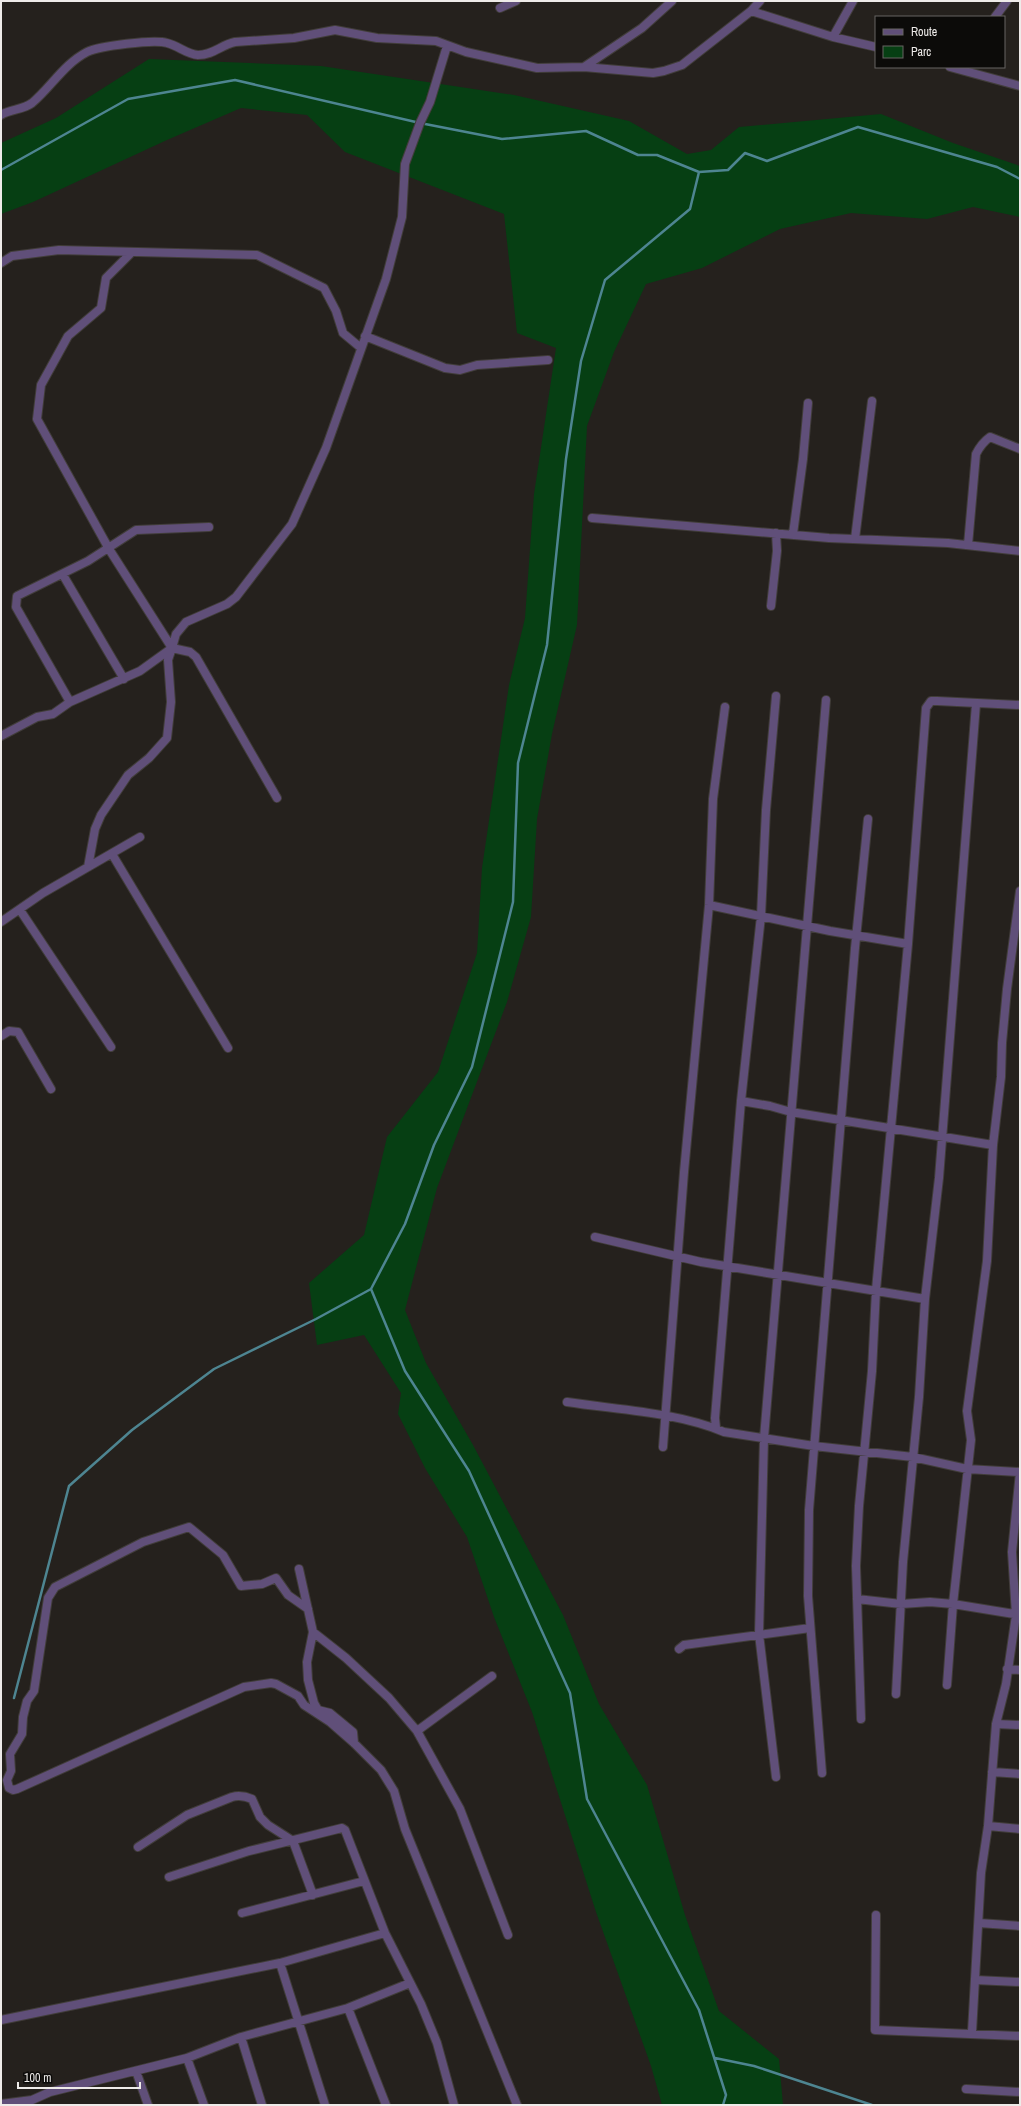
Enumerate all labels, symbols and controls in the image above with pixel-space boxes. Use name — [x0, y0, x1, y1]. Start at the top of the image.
legend — [875, 16, 1005, 68]
text: Route — [911, 24, 937, 40]
text: Parc — [911, 44, 931, 60]
scale bar — [18, 2064, 140, 2090]
text: 100 m — [24, 2070, 51, 2086]

